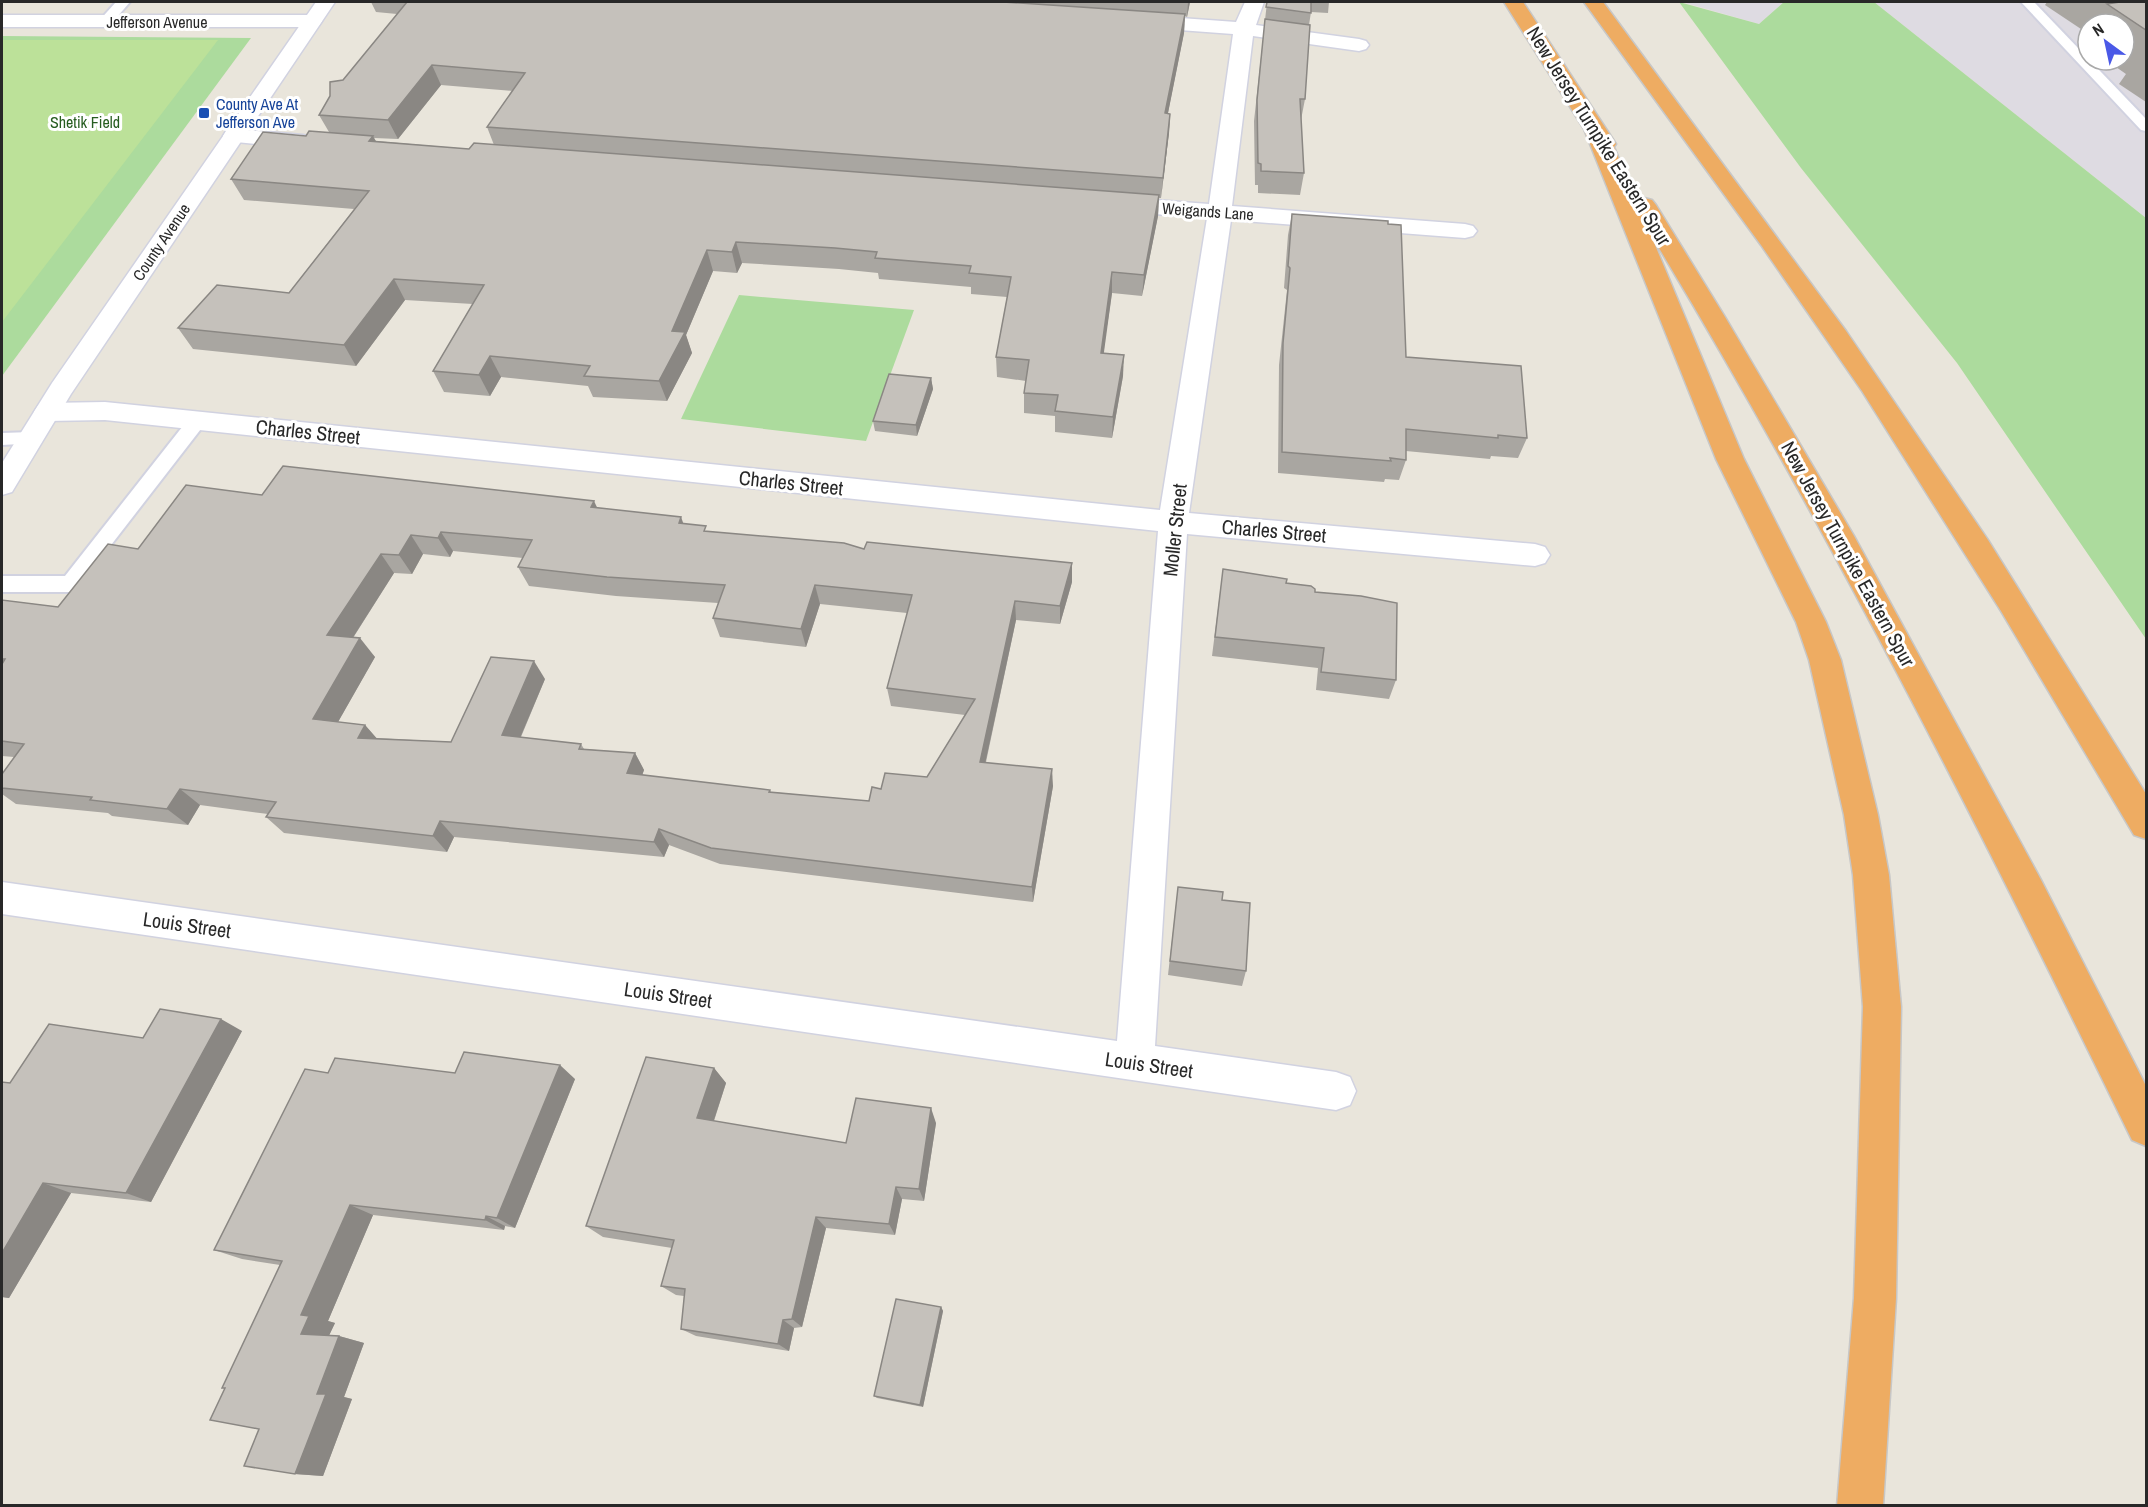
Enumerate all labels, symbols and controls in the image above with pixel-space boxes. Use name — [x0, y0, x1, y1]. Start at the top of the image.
street label: Jefferson Avenue — [107, 11, 207, 33]
north arrow — [2076, 12, 2136, 72]
text: N — [2088, 18, 2108, 41]
street label: New Jersey Turnpike Eastern Spur — [1521, 21, 1678, 251]
place label: County Ave At Jefferson Ave — [216, 93, 299, 133]
marker: County Ave At Jefferson Ave — [197, 106, 211, 120]
park label: Shetik Field — [50, 111, 120, 133]
street label: Weigands Lane — [1162, 197, 1254, 225]
street label: County Avenue — [127, 199, 195, 285]
street label: Charles Street — [255, 413, 362, 450]
street label: New Jersey Turnpike Eastern Spur — [1775, 436, 1922, 672]
street label: Charles Street — [738, 464, 845, 501]
street label: Moller Street — [1156, 482, 1193, 578]
street label: Charles Street — [1221, 512, 1328, 549]
street label: Louis Street — [141, 905, 233, 944]
street label: Louis Street — [622, 975, 714, 1014]
street label: Louis Street — [1103, 1045, 1195, 1084]

